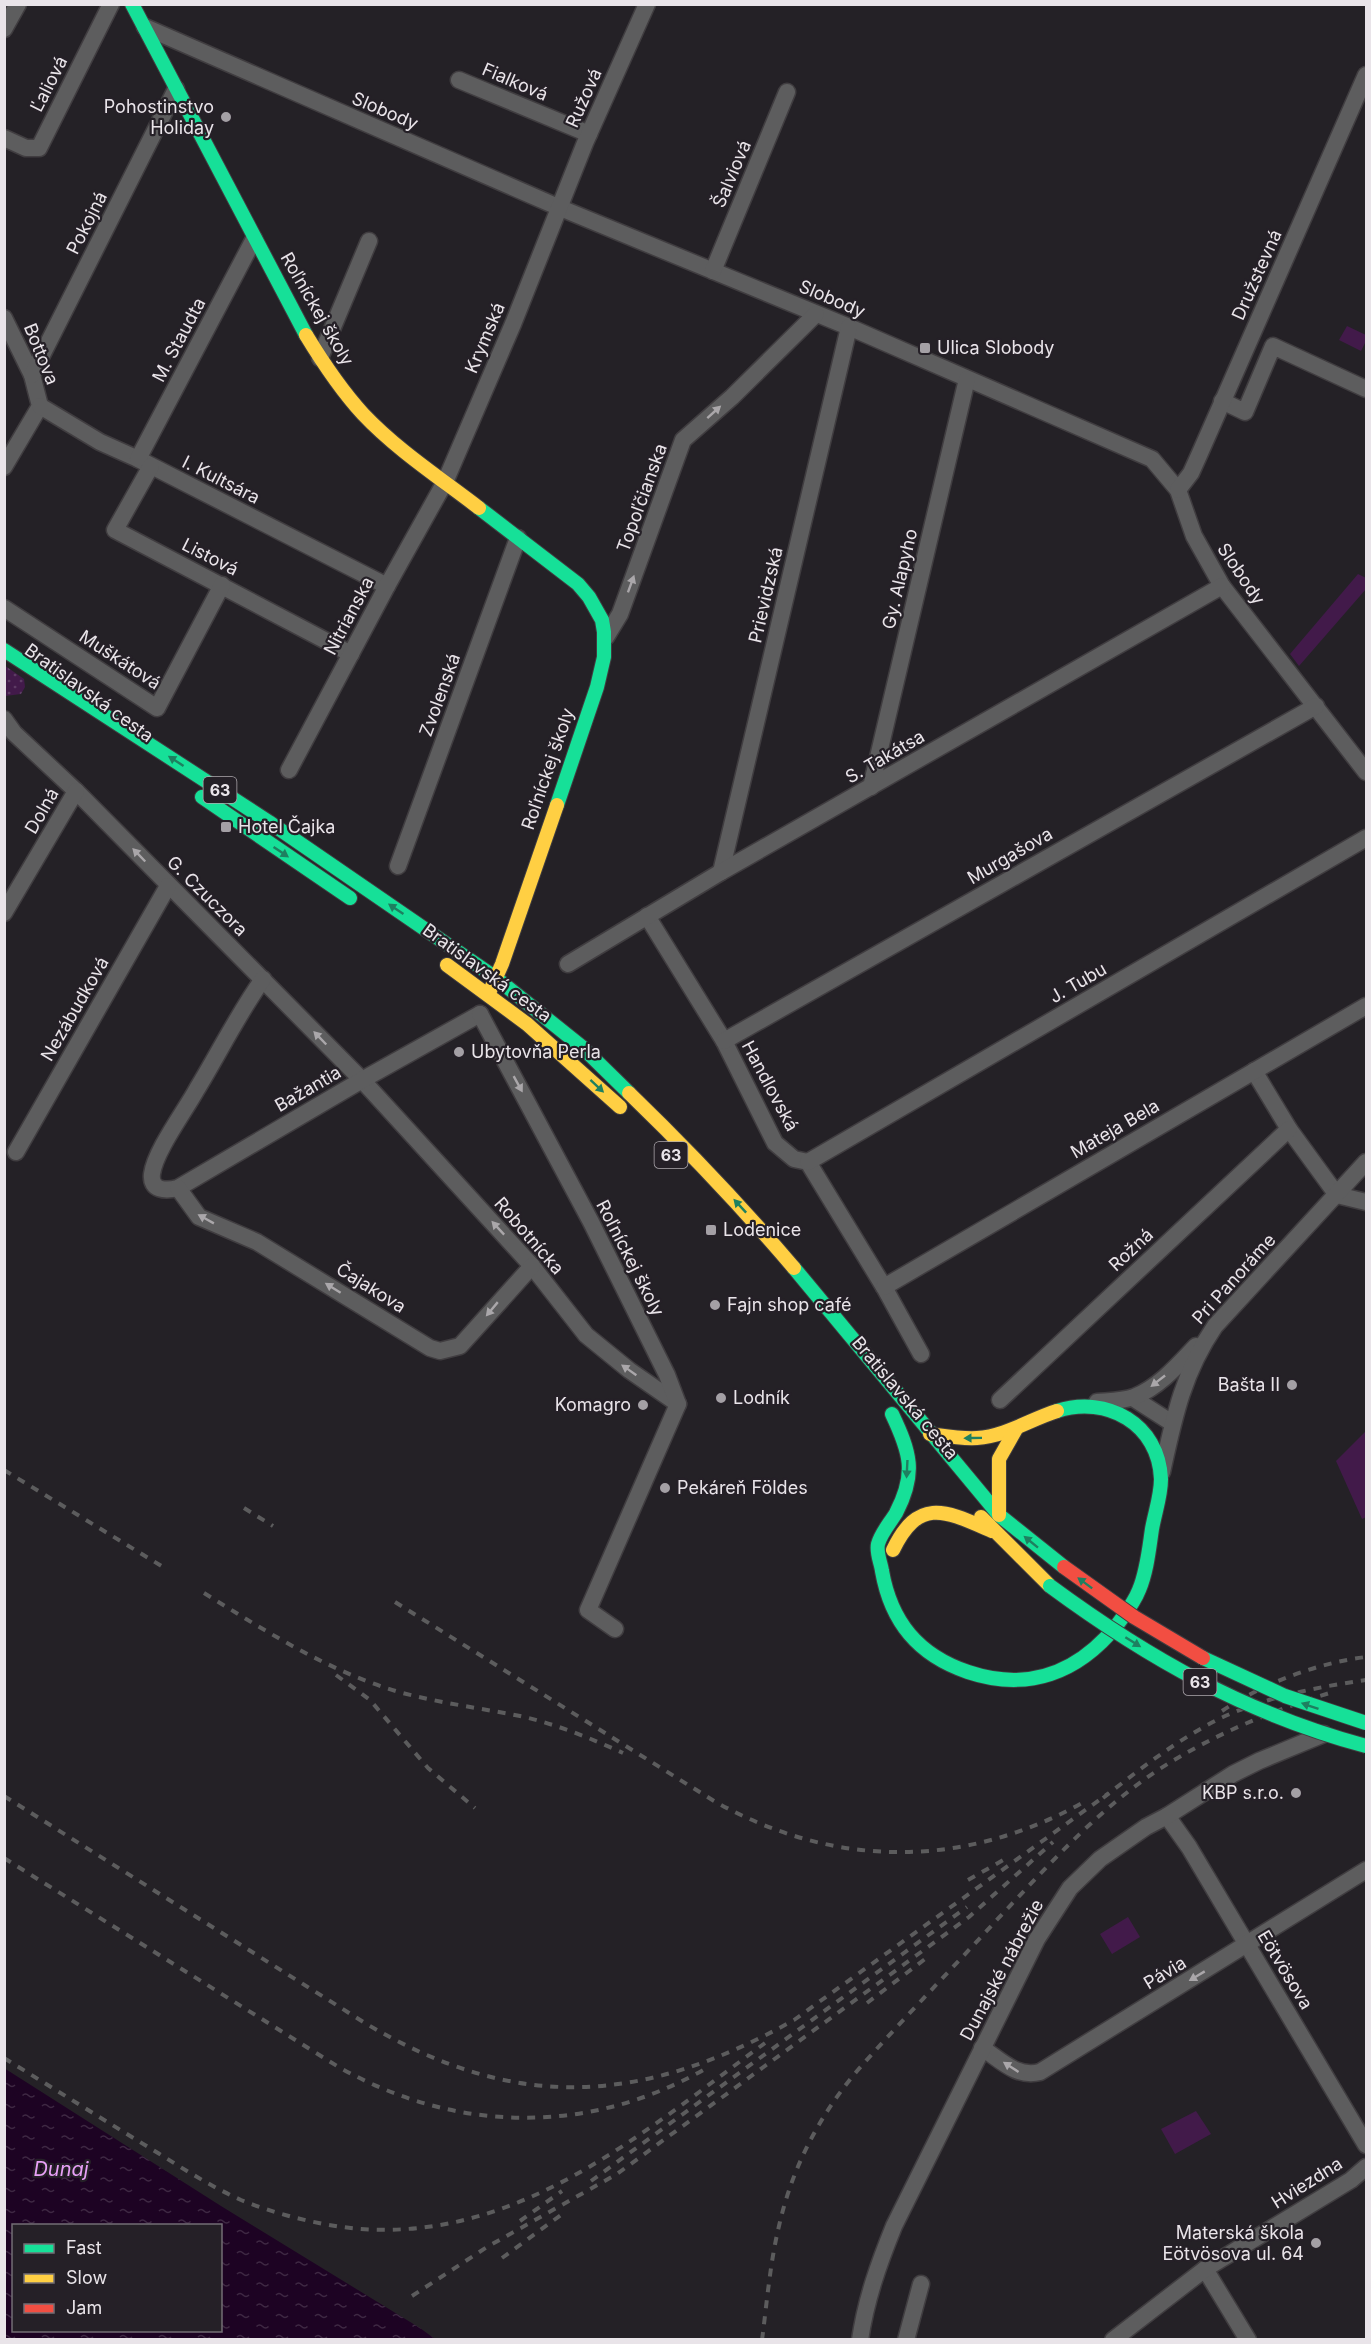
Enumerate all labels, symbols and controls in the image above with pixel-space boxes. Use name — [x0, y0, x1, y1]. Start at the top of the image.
street label: Ľaliová — [26, 52, 71, 115]
street label: Fialková — [479, 58, 551, 105]
street label: Ružová — [561, 65, 606, 131]
street label: Slobody — [349, 87, 421, 134]
place label: Pohostinstvo Holiday — [104, 96, 214, 138]
marker: Pohostinstvo Holiday — [219, 110, 233, 124]
street label: Šalviová — [707, 137, 755, 211]
street label: Pokojná — [62, 188, 111, 258]
street label: Družstevná — [1227, 226, 1286, 323]
street label: Roľníckej školy — [277, 248, 358, 369]
street label: Slobody — [796, 275, 868, 322]
street label: M. Staudta — [148, 294, 209, 385]
street label: Krymská — [460, 299, 509, 376]
street label: Bottova — [20, 320, 63, 388]
place label: Ulica Slobody — [937, 337, 1054, 358]
marker: Ulica Slobody — [918, 341, 932, 355]
one-way arrow — [707, 405, 722, 419]
street label: Topoľčianska — [612, 441, 671, 555]
street label: I. Kultsára — [179, 451, 263, 508]
street label: Gy. Alapyho — [878, 527, 921, 631]
street label: Listová — [179, 534, 242, 580]
street label: Slobody — [1213, 539, 1270, 609]
street label: Prievidzská — [744, 545, 787, 645]
street label: Nitrianska — [319, 573, 378, 658]
one-way arrow — [626, 575, 636, 593]
street label: Muškátová — [76, 626, 165, 694]
street label: Bratislavská cesta — [21, 639, 158, 746]
street label: Zvolenská — [415, 650, 464, 739]
street label: Roľníckej školy — [517, 705, 578, 832]
street label: S. Takátsa — [842, 726, 928, 788]
one-way arrow — [168, 756, 184, 767]
road number: 63 — [204, 777, 236, 803]
street label: Dolná — [20, 784, 63, 837]
place label: Hotel Čajka — [238, 815, 335, 837]
marker: Hotel Čajka — [219, 820, 233, 834]
street label: Murgašova — [964, 823, 1056, 888]
one-way arrow — [272, 846, 288, 858]
one-way arrow — [132, 849, 146, 863]
street label: G. Czuczora — [163, 851, 252, 940]
one-way arrow — [389, 903, 405, 915]
street label: Bratislavská cesta — [419, 919, 556, 1026]
street label: Nezábudková — [36, 953, 113, 1064]
street label: J. Tubu — [1045, 958, 1110, 1007]
one-way arrow — [314, 1032, 328, 1046]
street label: Handlovská — [738, 1037, 803, 1135]
place label: Ubytovňa Perla — [471, 1041, 601, 1062]
marker: Ubytovňa Perla — [452, 1045, 466, 1059]
street label: Bažantia — [271, 1061, 345, 1116]
one-way arrow — [513, 1076, 523, 1093]
one-way arrow — [590, 1079, 605, 1093]
street label: Mateja Bela — [1067, 1095, 1163, 1162]
road number: 63 — [654, 1142, 688, 1168]
street label: Robotnícka — [490, 1193, 568, 1278]
street label: Roľníckej školy — [592, 1196, 669, 1319]
one-way arrow — [734, 1199, 747, 1214]
one-way arrow — [197, 1214, 214, 1224]
place label: Lodenice — [723, 1219, 801, 1240]
one-way arrow — [491, 1222, 505, 1236]
marker: Lodenice — [704, 1223, 718, 1237]
street label: Rožná — [1104, 1224, 1157, 1275]
street label: Pri Panoráme — [1188, 1229, 1280, 1328]
street label: Čajakova — [333, 1257, 410, 1317]
one-way arrow — [325, 1282, 341, 1293]
place label: Fajn shop café — [727, 1294, 852, 1315]
marker: Fajn shop café — [708, 1298, 722, 1312]
one-way arrow — [486, 1301, 499, 1317]
street label: Bratislavská cesta — [848, 1332, 963, 1463]
one-way arrow — [622, 1365, 637, 1377]
place label: Bašta II — [1218, 1374, 1280, 1395]
one-way arrow — [1151, 1375, 1166, 1387]
marker: Bašta II — [1285, 1378, 1299, 1392]
place label: Lodník — [733, 1387, 790, 1408]
marker: Lodník — [714, 1391, 728, 1405]
place label: Komagro — [555, 1394, 631, 1415]
marker: Komagro — [636, 1398, 650, 1412]
one-way arrow — [963, 1433, 982, 1442]
one-way arrow — [903, 1460, 912, 1479]
place label: Pekáreň Földes — [677, 1477, 808, 1498]
marker: Pekáreň Földes — [658, 1481, 672, 1495]
one-way arrow — [1023, 1535, 1039, 1548]
one-way arrow — [1077, 1577, 1093, 1589]
one-way arrow — [1125, 1637, 1141, 1648]
road number: 63 — [1184, 1669, 1216, 1695]
one-way arrow — [1301, 1701, 1319, 1711]
place label: KBP s.r.o. — [1202, 1782, 1284, 1803]
marker: KBP s.r.o. — [1289, 1786, 1303, 1800]
street label: Dunajské nábrežie — [956, 1896, 1048, 2044]
street label: Eötvösova — [1254, 1926, 1317, 2013]
street label: Pávia — [1140, 1952, 1190, 1993]
one-way arrow — [1189, 1970, 1205, 1981]
one-way arrow — [1003, 2061, 1020, 2072]
street label: Hviezdna — [1267, 2153, 1346, 2213]
water label: Dunaj — [33, 2157, 90, 2181]
place label: Materská škola Eötvösova ul. 64 — [1162, 2222, 1304, 2264]
legend — [12, 2224, 222, 2332]
marker: Materská škola Eötvösova ul. 64 — [1309, 2236, 1323, 2250]
text: Fast — [66, 2237, 102, 2258]
text: Slow — [66, 2267, 107, 2288]
text: Jam — [66, 2297, 102, 2318]

